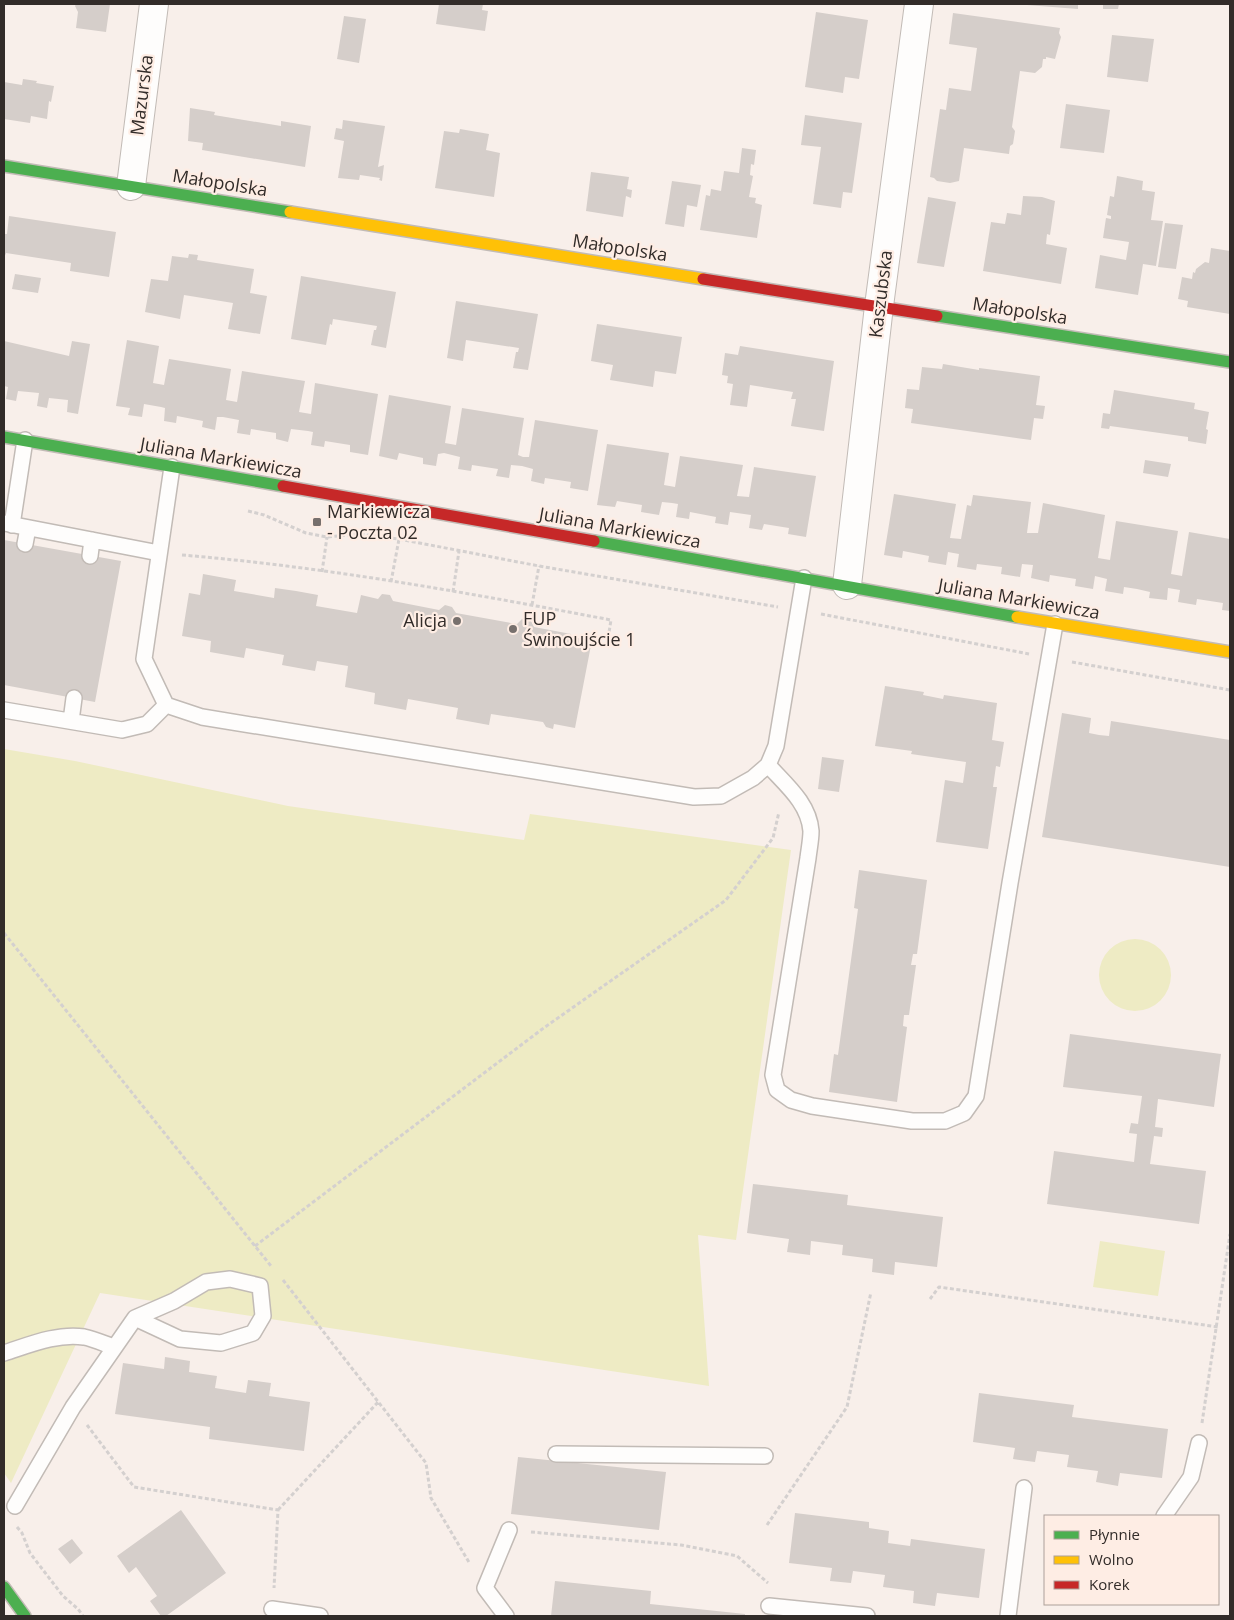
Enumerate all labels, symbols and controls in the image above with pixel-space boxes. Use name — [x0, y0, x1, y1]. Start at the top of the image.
street label: Mazurska — [124, 53, 158, 137]
street label: Małopolska — [171, 163, 269, 201]
street label: Małopolska — [571, 228, 669, 266]
street label: Kaszubska — [863, 249, 897, 339]
street label: Małopolska — [971, 291, 1069, 329]
street label: Juliana Markiewicza — [136, 431, 304, 483]
place label: Markiewicza - Poczta 02 — [327, 499, 430, 544]
street label: Juliana Markiewicza — [535, 501, 703, 553]
marker: Markiewicza - Poczta 02 — [311, 516, 323, 528]
street label: Juliana Markiewicza — [934, 572, 1102, 624]
place label: FUP Świnoujście 1 — [523, 606, 636, 651]
place label: Alicja — [403, 608, 447, 632]
marker: Alicja — [451, 615, 463, 627]
marker: FUP Świnoujście 1 — [507, 623, 519, 635]
legend — [1044, 1515, 1219, 1605]
text: Płynnie — [1089, 1524, 1140, 1544]
text: Wolno — [1089, 1549, 1134, 1569]
text: Korek — [1089, 1574, 1130, 1594]

